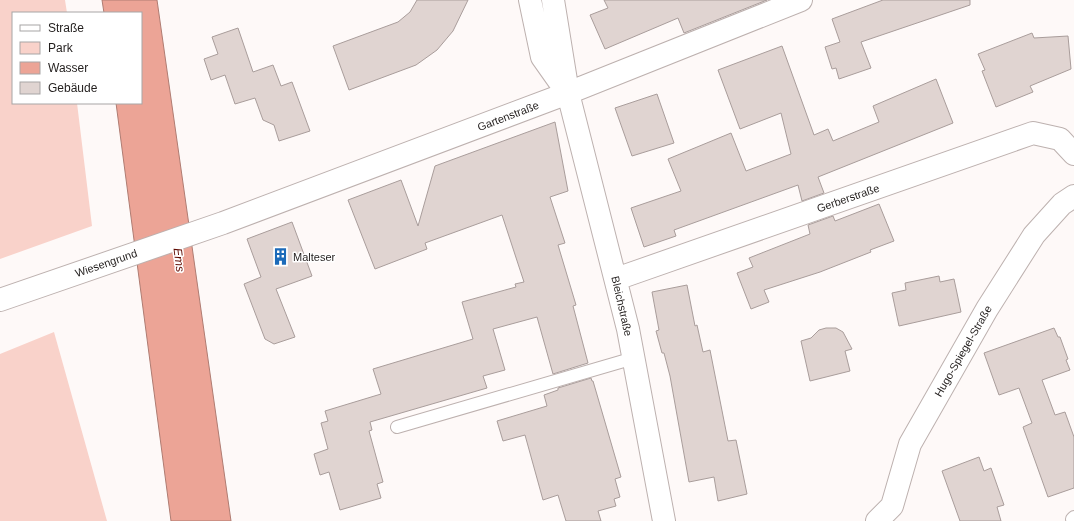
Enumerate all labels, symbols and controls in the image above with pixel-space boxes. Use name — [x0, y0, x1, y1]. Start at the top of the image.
legend — [12, 12, 142, 104]
text: Straße — [48, 21, 84, 35]
text: Park — [48, 41, 74, 55]
text: Wasser — [48, 61, 88, 75]
text: Gebäude — [48, 81, 98, 95]
street label: Gartenstraße — [476, 99, 540, 133]
street label: Gerberstraße — [815, 182, 881, 214]
street label: Wiesengrund — [73, 247, 139, 279]
water label: Ems — [171, 247, 187, 273]
building icon: Malteser — [270, 247, 290, 267]
place label: Malteser — [293, 251, 336, 263]
street label: Bleichstraße — [609, 275, 635, 337]
street label: Hugo-Spiegel-Straße — [932, 303, 994, 399]

